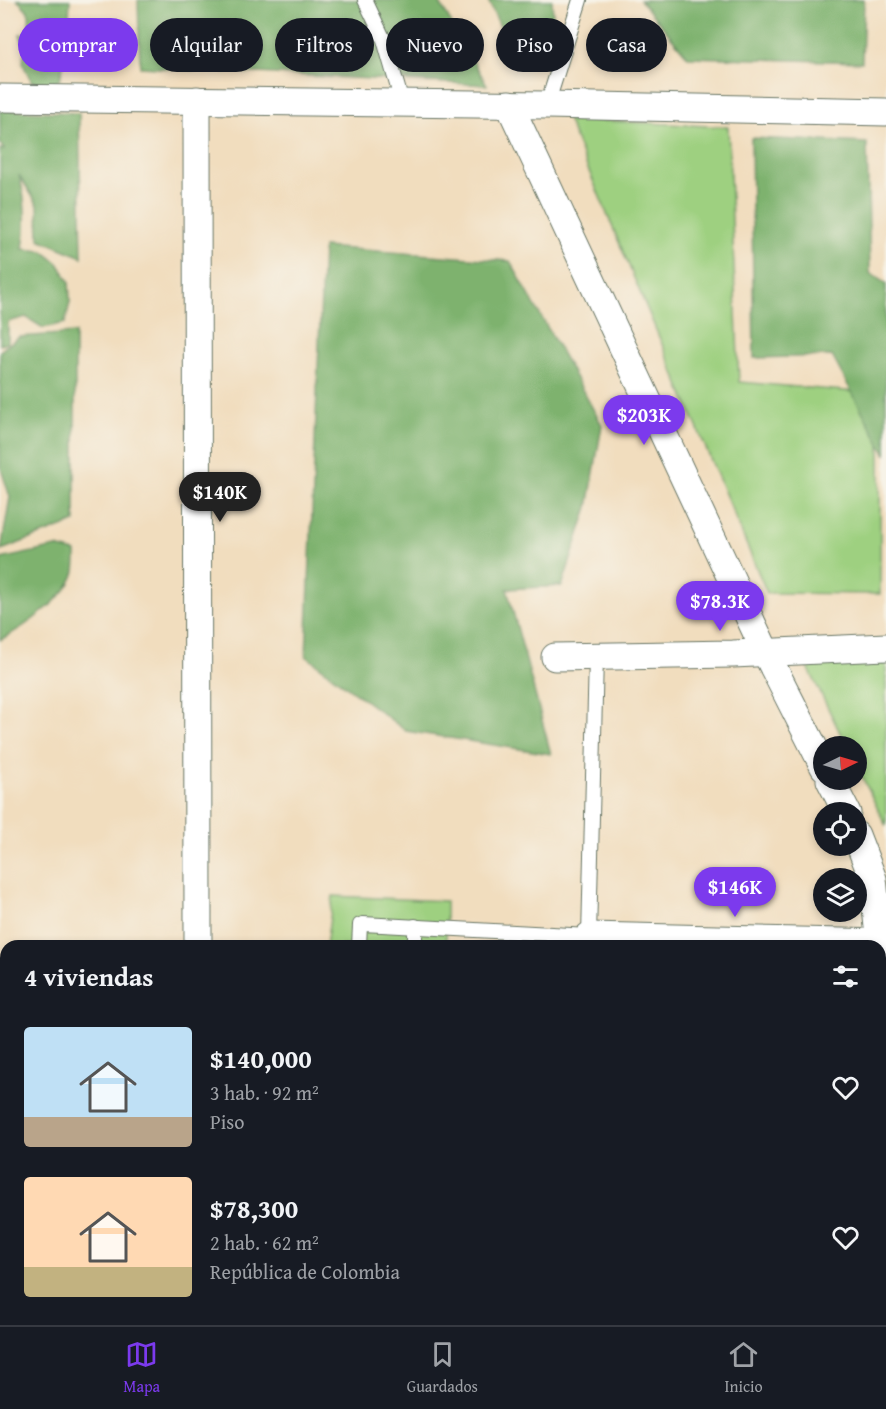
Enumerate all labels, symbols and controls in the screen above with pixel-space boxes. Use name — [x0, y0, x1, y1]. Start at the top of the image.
chip: Comprar — [18, 18, 138, 72]
chip: Alquilar — [150, 18, 263, 72]
chip: Filtros — [275, 18, 374, 72]
chip: Nuevo — [386, 18, 484, 72]
chip: Piso — [496, 18, 574, 72]
chip: Casa — [586, 18, 667, 72]
pin: $203K — [602, 395, 686, 446]
text: $203K — [617, 400, 671, 429]
pin: $140K — [178, 472, 262, 523]
text: $140K — [193, 477, 247, 506]
pin: $78.3K — [671, 581, 769, 632]
text: $78.3K — [690, 586, 750, 615]
north arrow — [813, 736, 867, 790]
map controls — [813, 736, 867, 922]
button: locate — [813, 802, 867, 856]
pin: $146K — [693, 867, 777, 918]
button: layers — [813, 868, 867, 922]
text: $146K — [708, 872, 762, 901]
text: 4 viviendas — [24, 957, 154, 996]
icon: filters — [829, 960, 862, 993]
text: $140,000 — [210, 1039, 312, 1078]
icon: home — [72, 1051, 144, 1123]
icon: heart — [829, 1071, 862, 1104]
text: 3 hab. · 92 m² — [210, 1078, 319, 1107]
text: Piso — [210, 1107, 245, 1136]
text: $78,300 — [210, 1189, 298, 1228]
icon: home — [72, 1201, 144, 1273]
icon: heart — [829, 1221, 862, 1254]
text: 2 hab. · 62 m² — [210, 1228, 319, 1257]
text: República de Colombia — [210, 1257, 400, 1286]
tab: Mapa — [123, 1338, 160, 1398]
tab: Guardados — [407, 1338, 478, 1398]
tab: Inicio — [725, 1338, 763, 1398]

